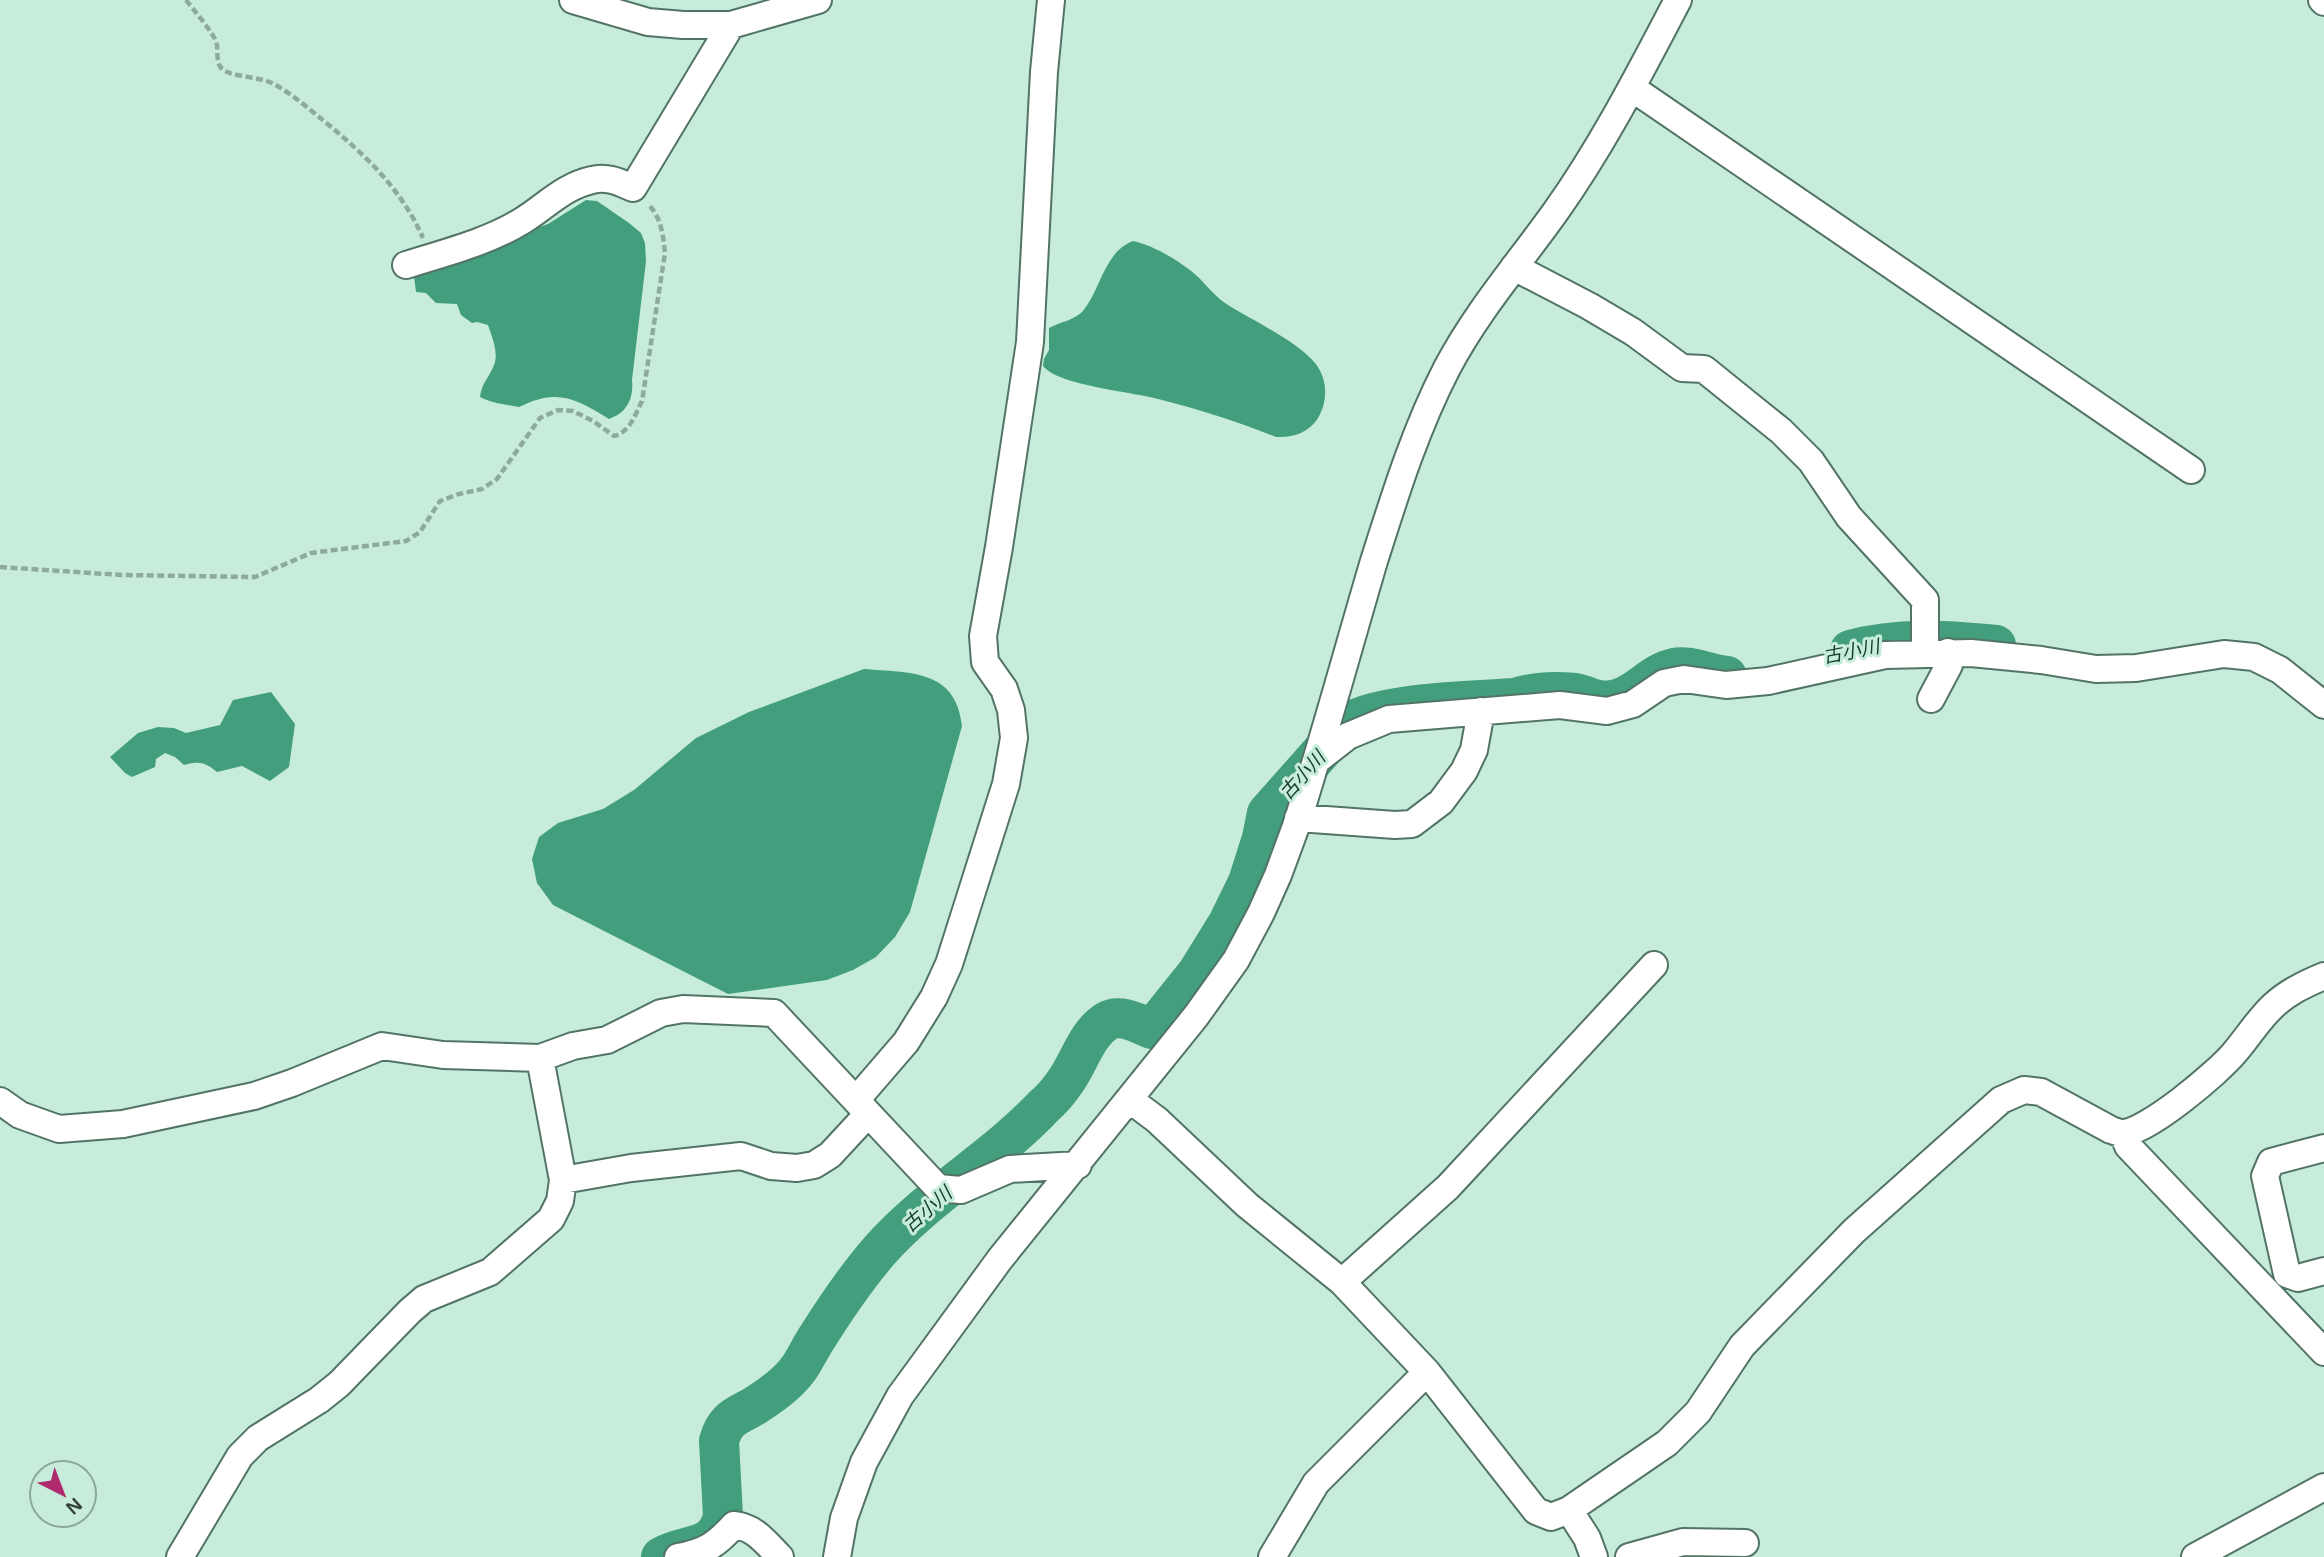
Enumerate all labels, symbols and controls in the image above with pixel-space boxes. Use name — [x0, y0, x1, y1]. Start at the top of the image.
water label: 古小川 — [1821, 635, 1883, 667]
water label: 古小川 — [1275, 746, 1331, 804]
water label: 古小川 — [899, 1181, 957, 1236]
north arrow — [28, 1459, 98, 1529]
text: N — [62, 1494, 86, 1519]

